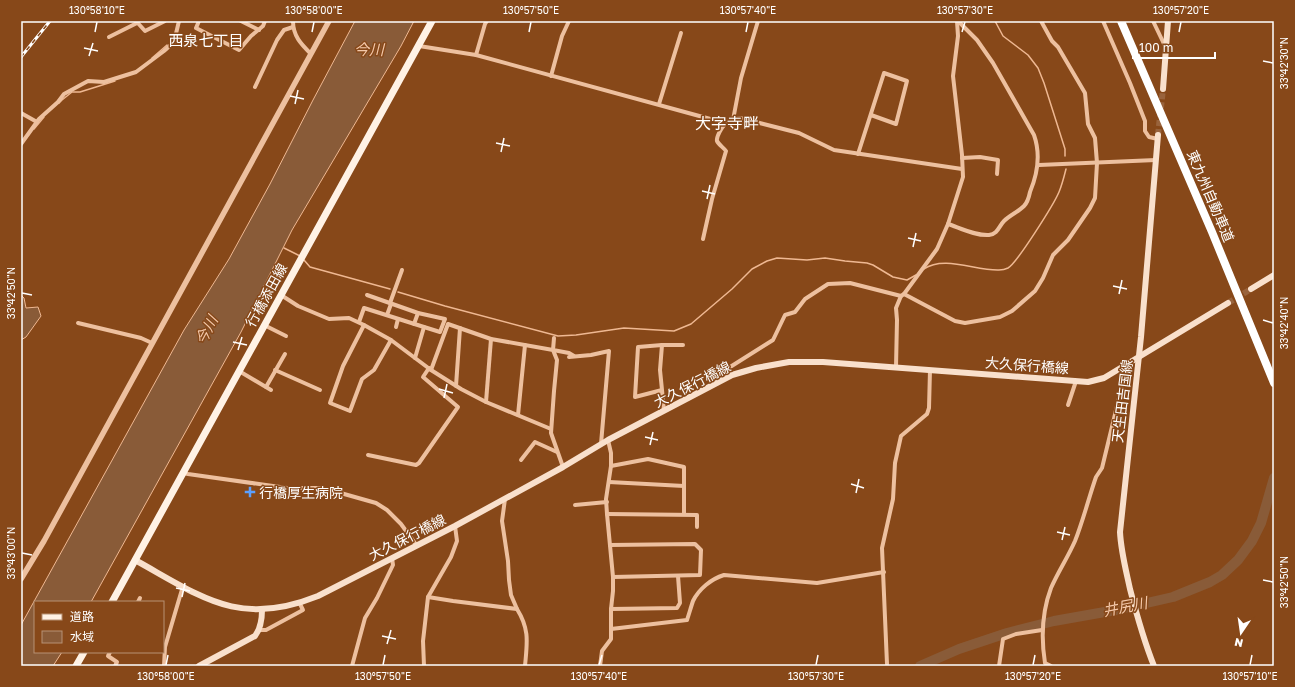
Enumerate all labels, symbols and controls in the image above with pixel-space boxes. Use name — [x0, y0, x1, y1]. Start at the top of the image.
text: 130°58'10"E — [69, 4, 125, 16]
text: 130°58'00"E — [285, 4, 343, 16]
text: 130°57'50"E — [503, 4, 559, 16]
text: 130°57'40"E — [720, 4, 776, 16]
text: 130°57'30"E — [937, 4, 993, 16]
text: 130°57'20"E — [1153, 4, 1209, 16]
district label: 西泉七丁目 — [168, 31, 244, 49]
scale bar — [1133, 34, 1215, 60]
text: 33°42'30"N — [1278, 37, 1290, 89]
water label: 今川 — [354, 40, 386, 58]
text: 100 m — [1139, 40, 1173, 55]
district label: 大字寺畔 — [695, 113, 759, 133]
street label: 東九州自動車道 — [1184, 148, 1238, 244]
street label: 行橋添田線 — [242, 260, 290, 330]
text: 33°42'50"N — [5, 267, 17, 319]
text: 33°42'40"N — [1278, 297, 1290, 349]
water label: 今川 — [191, 311, 222, 347]
street label: 大久保行橋線 — [985, 354, 1069, 376]
street label: 大久保行橋線 — [651, 357, 733, 411]
street label: 天生田吉国線 — [1108, 358, 1136, 444]
place label: 行橋厚生病院 — [259, 484, 343, 501]
marker: 行橋厚生病院 — [244, 486, 256, 498]
street label: 大久保行橋線 — [366, 510, 448, 564]
text: 33°43'00"N — [5, 527, 17, 579]
text: 33°42'50"N — [1278, 556, 1290, 608]
water label: 井尻川 — [1101, 592, 1151, 619]
legend — [34, 601, 164, 653]
text: 道路 — [70, 609, 94, 624]
north arrow — [1221, 613, 1261, 653]
text: 水域 — [70, 629, 94, 644]
text: N — [1233, 636, 1244, 651]
text: 130°58'00"E — [137, 670, 195, 682]
text: 130°57'50"E — [355, 670, 411, 682]
text: 130°57'40"E — [571, 670, 627, 682]
text: 130°57'30"E — [788, 670, 844, 682]
text: 130°57'20"E — [1005, 670, 1061, 682]
text: 130°57'10"E — [1222, 670, 1278, 682]

